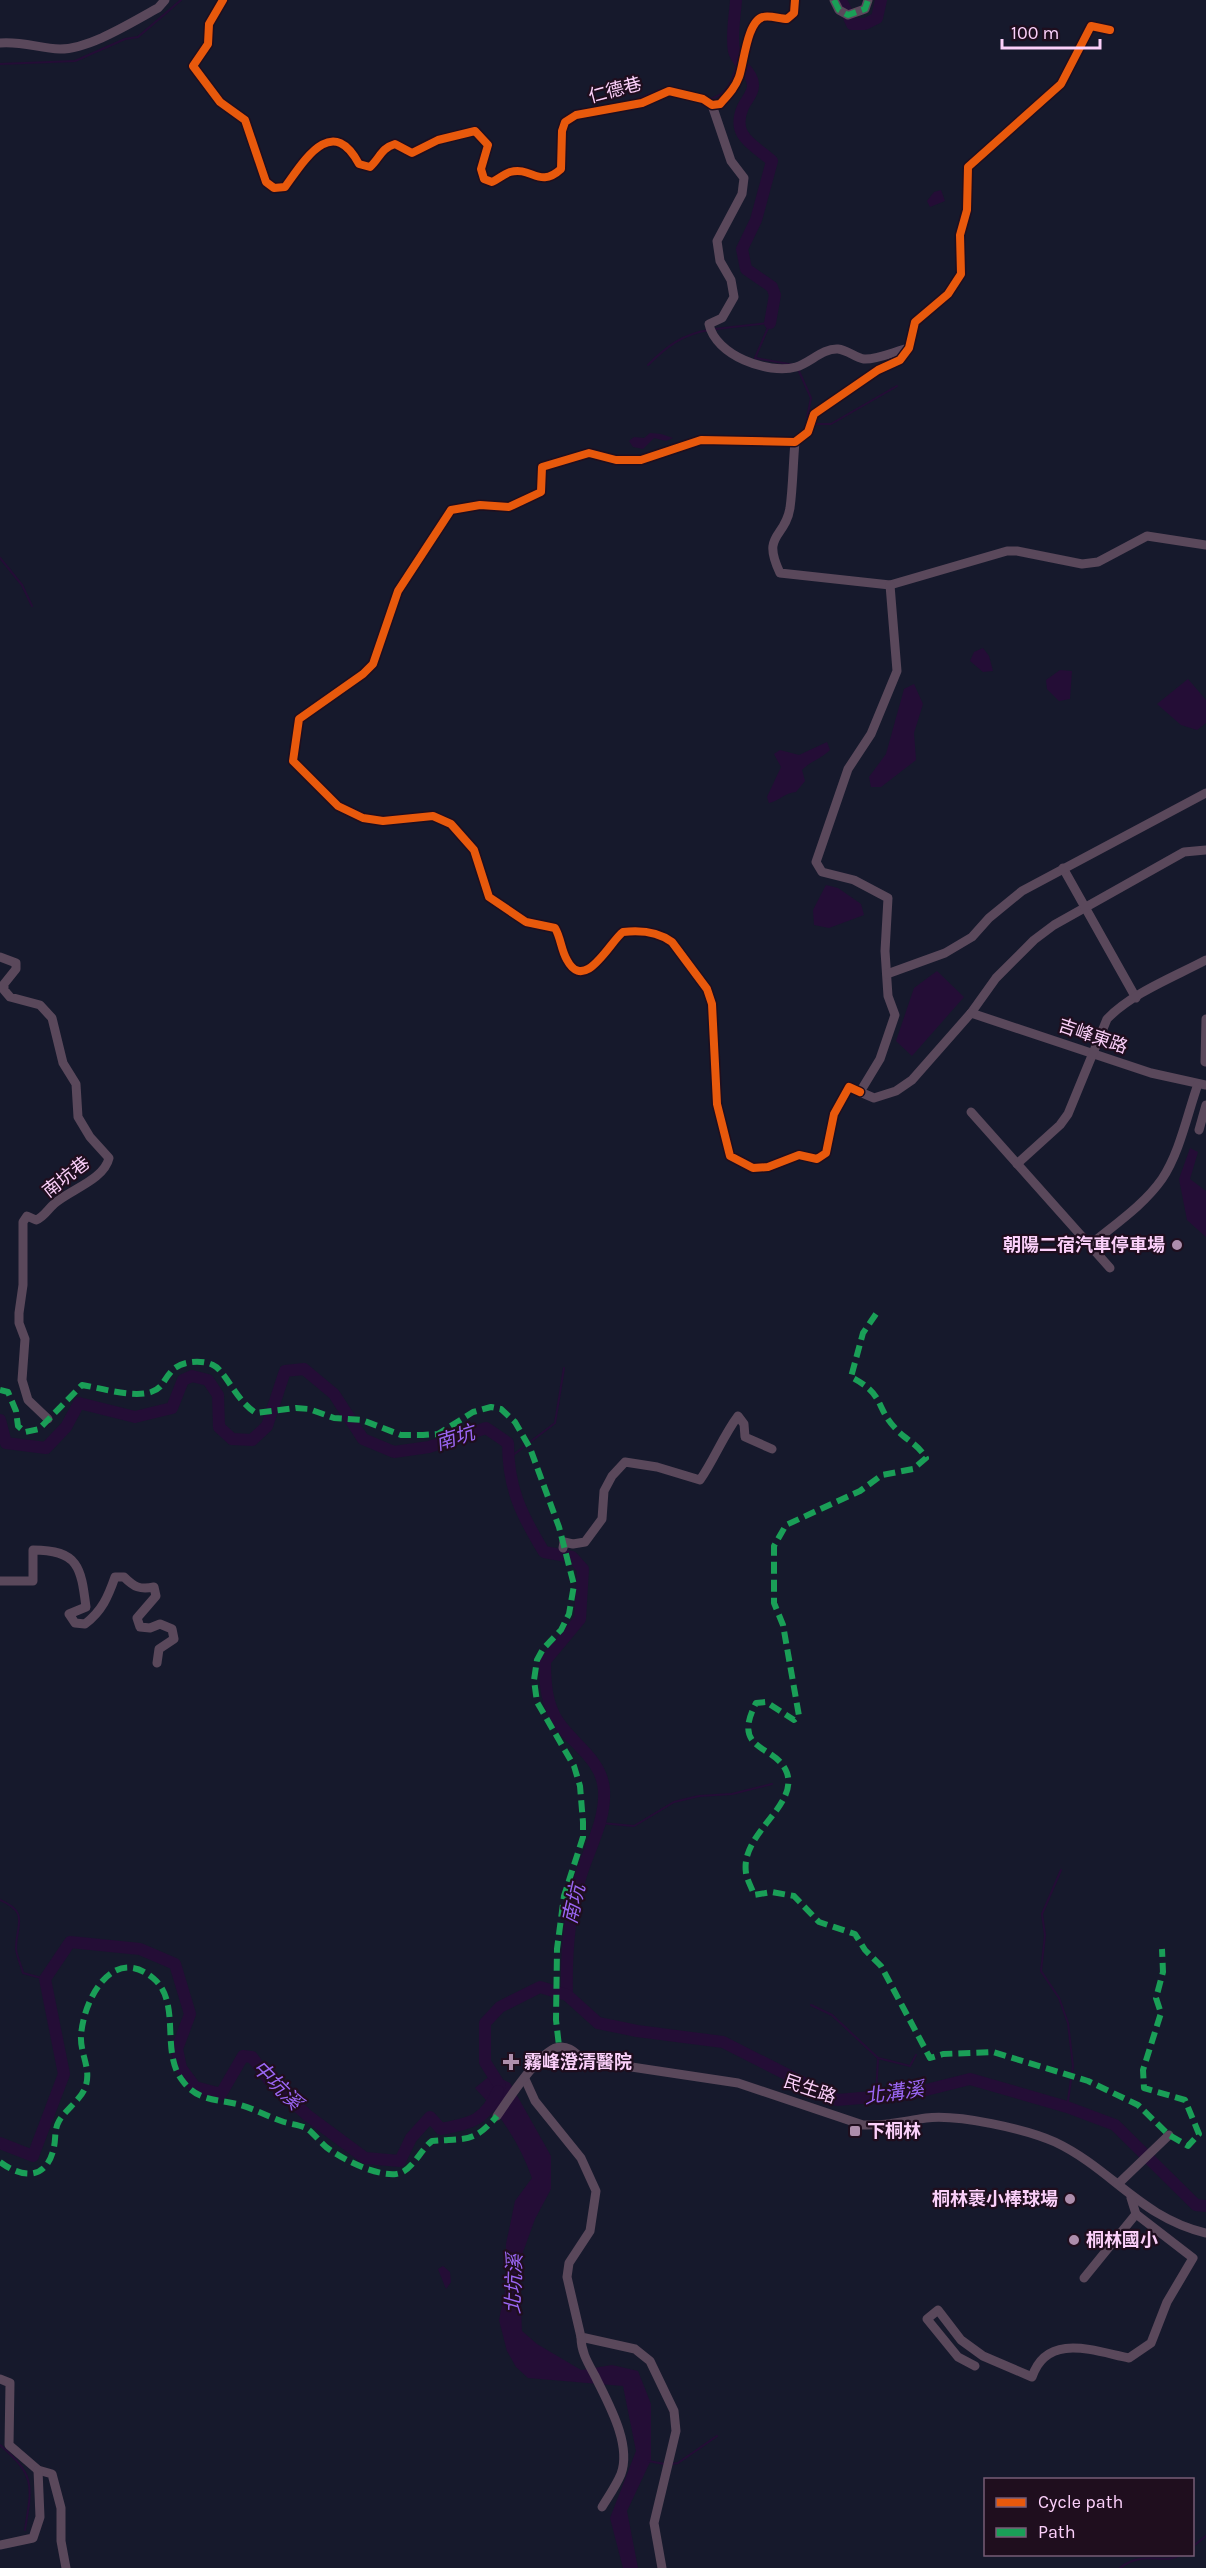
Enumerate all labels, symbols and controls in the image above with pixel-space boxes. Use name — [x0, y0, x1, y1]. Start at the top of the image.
scale bar — [1002, 12, 1100, 50]
text: 100 m — [1011, 22, 1059, 44]
street label: 仁德巷 — [586, 72, 644, 108]
street label: 吉峰東路 — [1055, 1014, 1131, 1058]
street label: 南坑巷 — [38, 1152, 94, 1202]
place label: 朝陽二宿汽車停車場 — [1003, 1234, 1165, 1256]
marker: 朝陽二宿汽車停車場 — [1170, 1238, 1184, 1252]
water label: 南坑 — [432, 1420, 480, 1455]
water label: 南坑 — [558, 1879, 590, 1926]
place label: 霧峰澄清醫院 — [524, 2051, 632, 2073]
marker: 霧峰澄清醫院 — [502, 2053, 520, 2071]
water label: 中坑溪 — [248, 2056, 308, 2116]
street label: 民生路 — [781, 2070, 839, 2108]
water label: 北溝溪 — [863, 2077, 928, 2109]
place label: 下桐林 — [867, 2120, 921, 2142]
marker: 下桐林 — [848, 2124, 862, 2138]
place label: 桐林裹小棒球場 — [932, 2188, 1058, 2210]
marker: 桐林裹小棒球場 — [1063, 2192, 1077, 2206]
place label: 桐林國小 — [1086, 2229, 1158, 2251]
marker: 桐林國小 — [1067, 2233, 1081, 2247]
water label: 北坑溪 — [501, 2251, 527, 2314]
legend — [984, 2478, 1194, 2556]
text: Cycle path — [1038, 2491, 1123, 2513]
text: Path — [1038, 2521, 1076, 2543]

